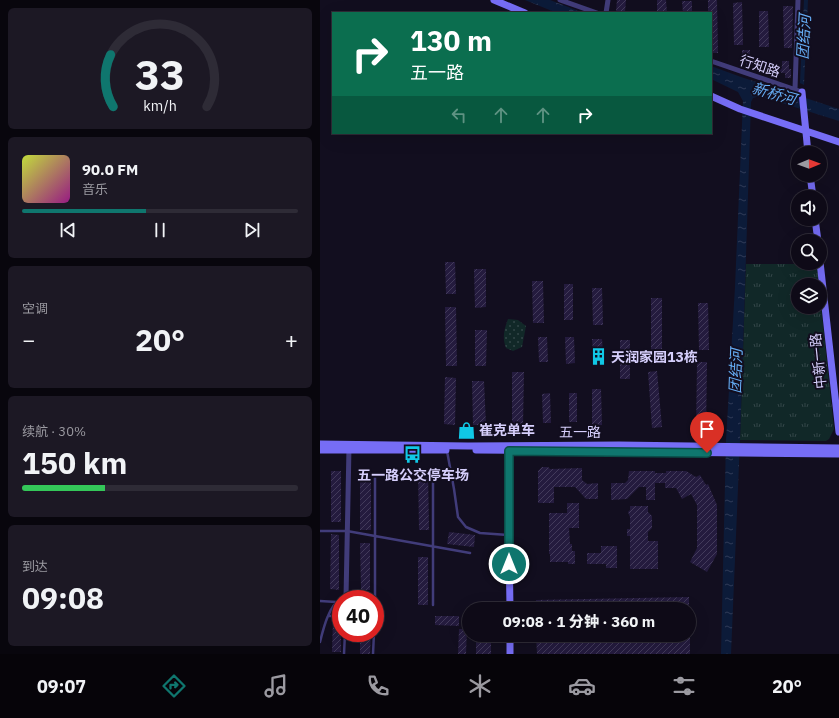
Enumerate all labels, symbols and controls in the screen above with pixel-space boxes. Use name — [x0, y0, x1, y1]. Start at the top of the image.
water label: 团结河 — [793, 11, 814, 60]
text: 130 m — [410, 22, 492, 59]
icon: right — [344, 28, 396, 80]
text: 33 — [135, 46, 185, 100]
street label: 行知路 — [737, 51, 783, 81]
text: 五一路 — [410, 61, 464, 84]
water label: 新桥河 — [750, 78, 801, 110]
text: km/h — [143, 95, 177, 114]
icon: left — [448, 104, 470, 126]
icon: ahead — [490, 104, 512, 126]
icon: ahead — [532, 104, 554, 126]
icon: right — [574, 104, 596, 126]
north arrow — [791, 146, 827, 182]
map controls — [791, 146, 827, 314]
text: 90.0 FM — [82, 160, 138, 179]
text: 音乐 — [82, 181, 108, 198]
button: sound — [791, 190, 827, 226]
icon: previous — [57, 219, 79, 241]
icon: pause — [149, 219, 171, 241]
icon: next — [241, 219, 263, 241]
button: search — [791, 234, 827, 270]
button: layers — [791, 278, 827, 314]
text: 空调 — [22, 300, 48, 317]
text: 20° — [135, 320, 185, 359]
text: − — [22, 325, 35, 354]
text: + — [285, 325, 298, 354]
street label: 中新一路 — [806, 332, 830, 390]
water label: 团结河 — [725, 345, 746, 394]
building icon: 天润家园13栋 — [588, 347, 608, 367]
place label: 天润家园13栋 — [611, 348, 698, 366]
pin — [690, 412, 724, 453]
icon: arrive — [696, 418, 718, 440]
shop icon: 崔克单车 — [456, 420, 476, 440]
place label: 崔克单车 — [479, 421, 535, 439]
text: 续航 · 30% — [22, 423, 86, 440]
street label: 五一路 — [559, 423, 601, 441]
text: 150 km — [22, 443, 127, 482]
bus stop icon: 五一路公交停车场 — [403, 445, 423, 465]
place label: 五一路公交停车场 — [357, 466, 469, 484]
position arrow — [488, 543, 530, 585]
text: 到达 — [22, 558, 48, 575]
text: 09:08 — [22, 578, 104, 617]
speed limit sign: 40 — [332, 590, 384, 642]
text: 09:08 · 1 分钟 · 360 m — [503, 612, 655, 631]
icon: directions — [160, 672, 188, 700]
icon: music — [262, 672, 290, 700]
icon: phone — [364, 672, 392, 700]
icon: climate — [466, 672, 494, 700]
icon: car — [568, 672, 596, 700]
icon: filters — [670, 672, 698, 700]
text: 09:07 — [37, 675, 86, 698]
text: 20° — [772, 675, 802, 698]

